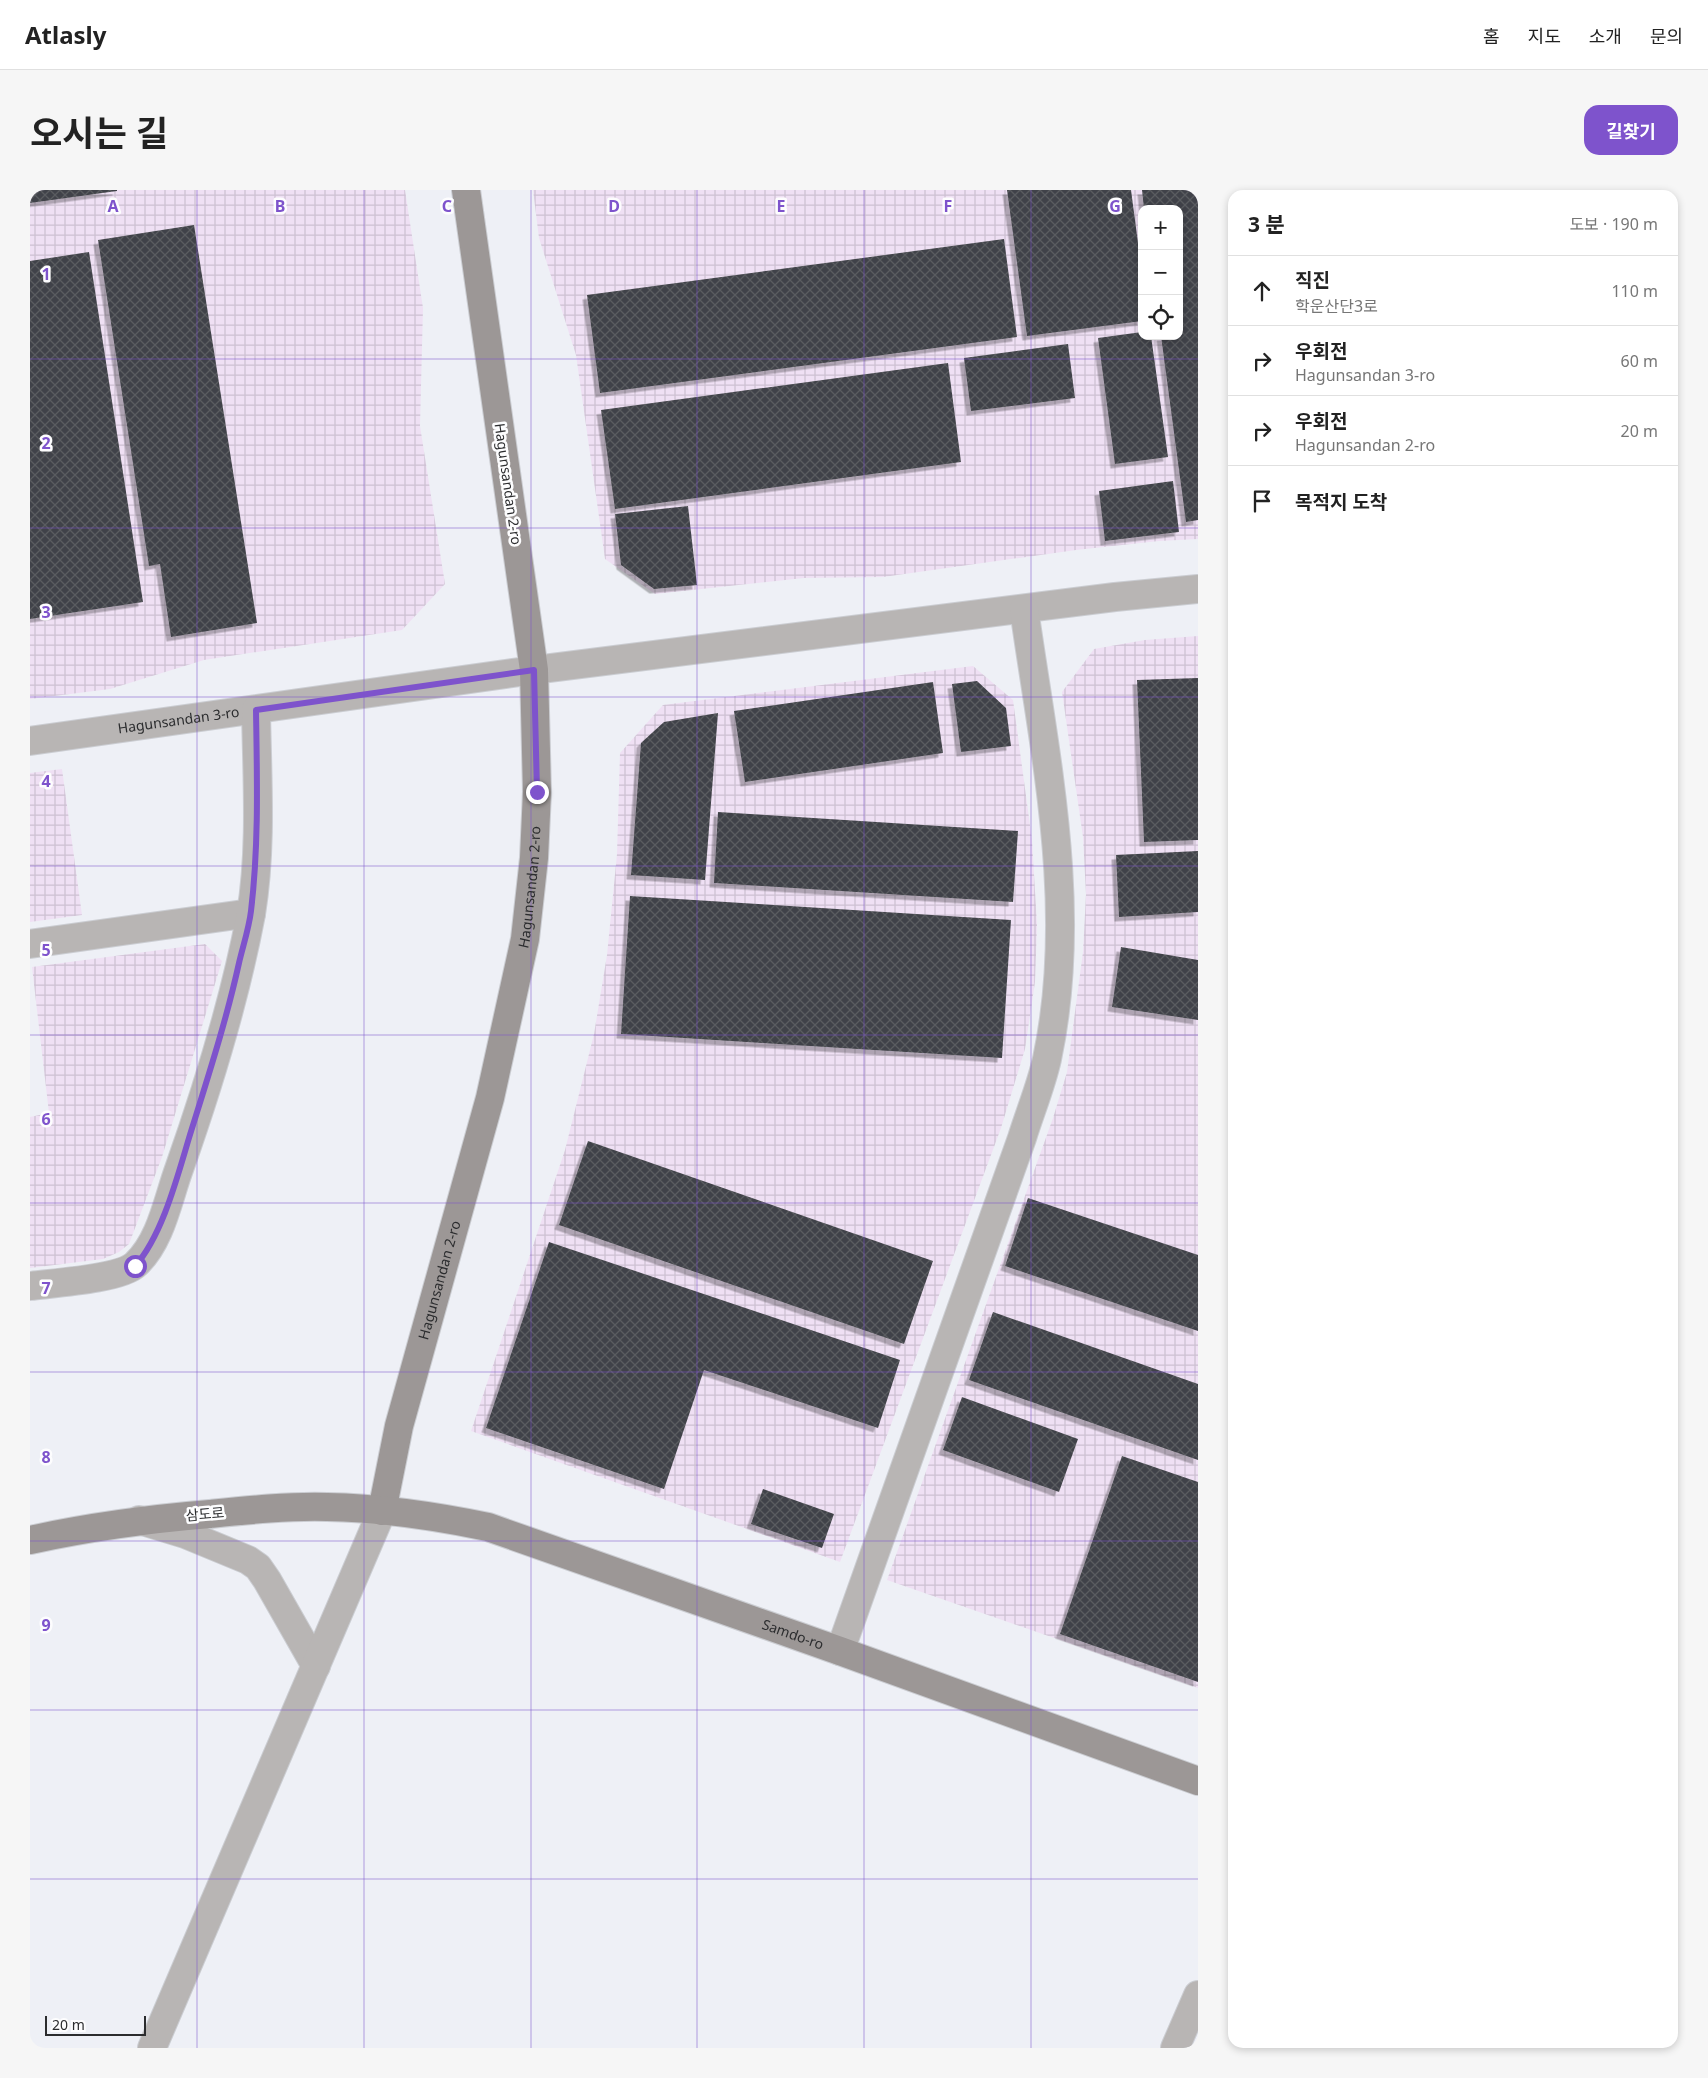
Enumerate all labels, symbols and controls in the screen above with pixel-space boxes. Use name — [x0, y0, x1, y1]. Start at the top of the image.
text: Atlasly — [25, 18, 106, 51]
text: 홈 — [1483, 24, 1500, 48]
text: 지도 — [1528, 24, 1561, 48]
text: 소개 — [1589, 24, 1622, 48]
text: 문의 — [1650, 24, 1683, 48]
button: 길찾기 — [1584, 105, 1678, 155]
text: 오시는 길 — [30, 109, 168, 156]
text: A — [107, 195, 119, 217]
text: B — [275, 195, 285, 217]
text: C — [442, 195, 452, 217]
text: D — [608, 195, 620, 217]
text: E — [777, 195, 786, 217]
text: F — [944, 195, 952, 217]
text: G — [1109, 195, 1121, 217]
map controls — [1138, 205, 1183, 340]
button: + — [1138, 205, 1183, 250]
text: 3 분 — [1248, 210, 1285, 238]
text: 도보 · 190 m — [1569, 213, 1658, 235]
button: − — [1138, 250, 1183, 295]
text: 1 — [41, 263, 51, 285]
text: 직진 — [1295, 267, 1330, 293]
icon: ahead — [1248, 277, 1276, 305]
text: 110 m — [1611, 280, 1658, 302]
button: locate — [1138, 295, 1183, 340]
text: 학운산단3로 — [1295, 295, 1378, 317]
text: 우회전 — [1295, 338, 1347, 364]
icon: right — [1248, 347, 1276, 375]
text: 60 m — [1621, 350, 1658, 372]
text: Hagunsandan 3-ro — [1295, 364, 1435, 386]
text: 우회전 — [1295, 408, 1347, 434]
icon: right — [1248, 417, 1276, 445]
text: 20 m — [1621, 420, 1658, 442]
street label: Hagunsandan 2-ro — [491, 422, 526, 546]
text: 2 — [41, 432, 51, 454]
text: Hagunsandan 2-ro — [1295, 434, 1435, 456]
icon: arrive — [1248, 487, 1276, 515]
text: 목적지 도착 — [1295, 489, 1387, 515]
text: 3 — [41, 601, 51, 623]
street label: Hagunsandan 3-ro — [116, 702, 241, 738]
text: 4 — [41, 770, 51, 792]
route end — [526, 781, 549, 804]
street label: Hagunsandan 2-ro — [513, 826, 544, 950]
text: 5 — [41, 939, 51, 961]
text: 6 — [41, 1108, 51, 1130]
street label: Hagunsandan 2-ro — [413, 1218, 465, 1342]
route start — [124, 1255, 147, 1278]
text: 7 — [41, 1277, 51, 1299]
text: 8 — [41, 1446, 51, 1468]
street label: 삼도로 — [185, 1502, 225, 1525]
text: 9 — [41, 1614, 51, 1636]
street label: Samdo-ro — [760, 1614, 827, 1654]
scale bar — [45, 2013, 146, 2036]
text: 20 m — [52, 2015, 85, 2034]

